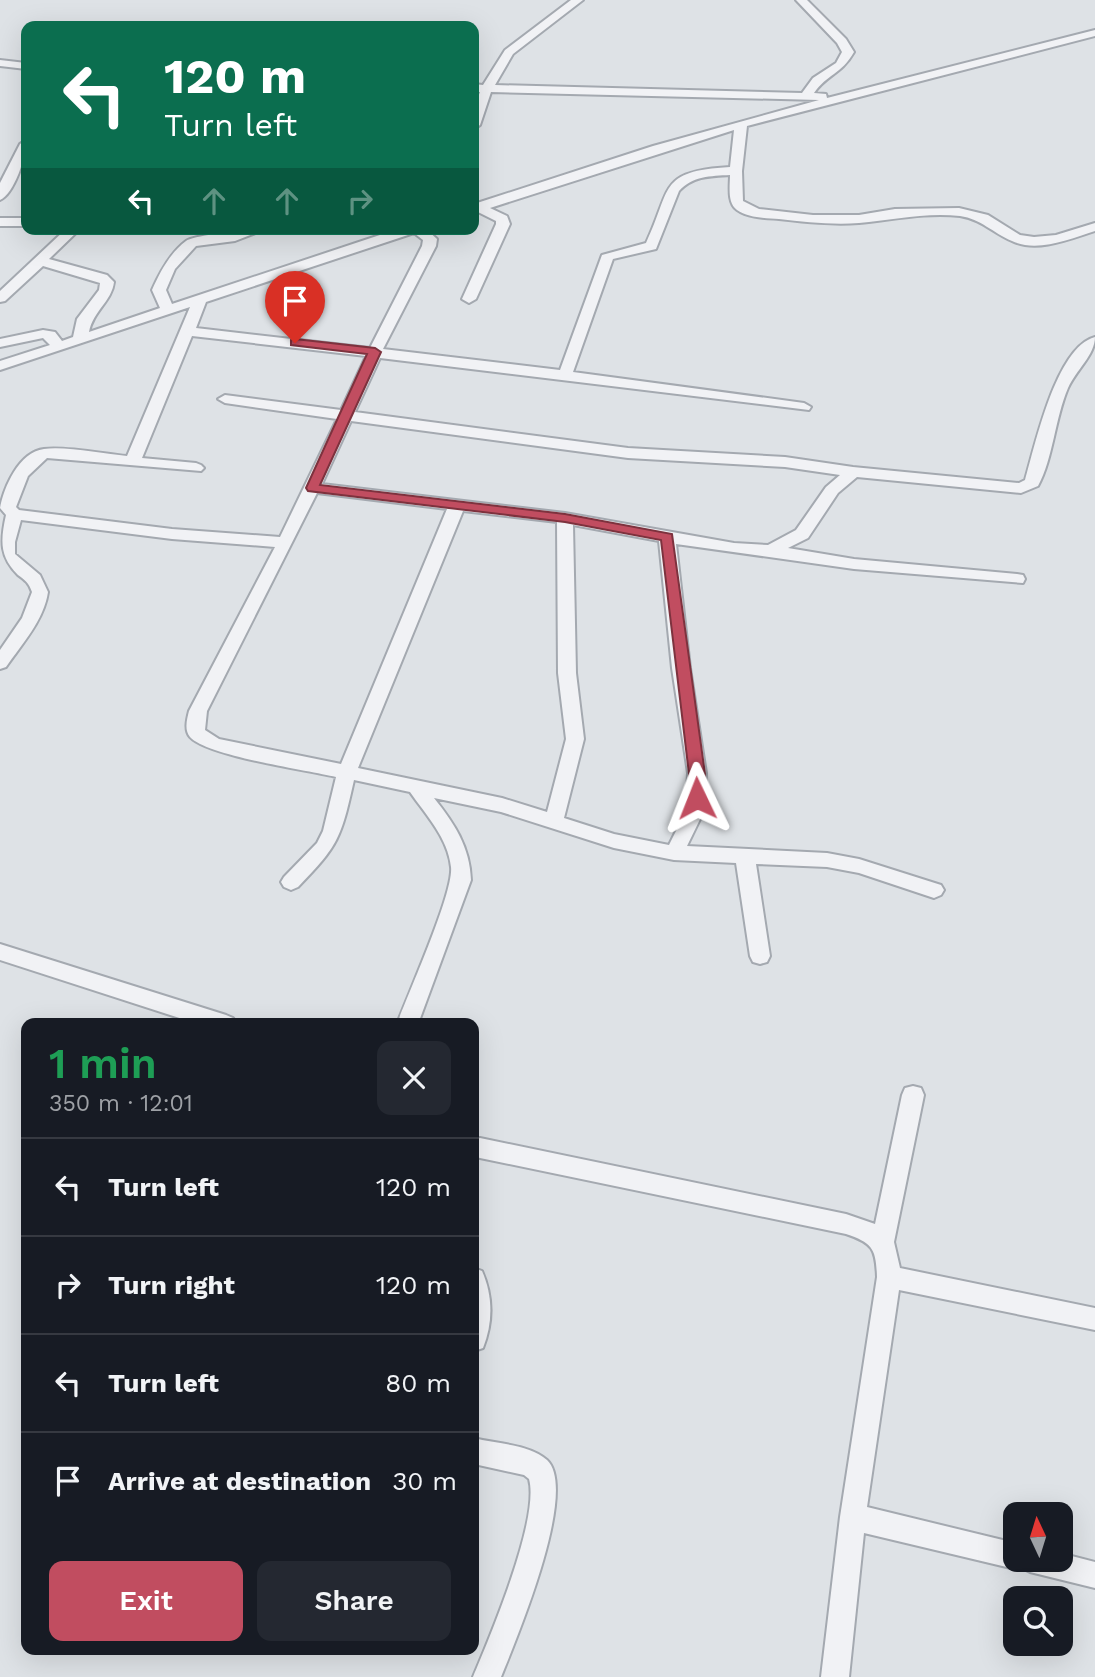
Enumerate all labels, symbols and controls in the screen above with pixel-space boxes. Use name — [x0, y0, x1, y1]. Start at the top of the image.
text: 120 m — [164, 47, 306, 105]
icon: left — [49, 49, 140, 140]
text: Turn left — [164, 106, 297, 144]
icon: left — [122, 182, 160, 220]
icon: ahead — [195, 182, 233, 220]
icon: ahead — [268, 182, 306, 220]
icon: right — [341, 182, 379, 220]
pin — [265, 271, 325, 343]
icon: arrive — [276, 282, 314, 320]
position arrow — [660, 761, 734, 835]
text: 1 min — [49, 1039, 157, 1088]
button: close — [377, 1041, 451, 1115]
text: 350 m · 12:01 — [49, 1090, 193, 1117]
icon: left — [49, 1168, 87, 1206]
text: Turn left — [108, 1172, 219, 1202]
text: 120 m — [376, 1172, 451, 1202]
icon: right — [49, 1266, 87, 1304]
text: Turn right — [108, 1270, 235, 1300]
text: 120 m — [376, 1270, 451, 1300]
icon: left — [49, 1364, 87, 1402]
text: Turn left — [108, 1368, 219, 1398]
text: 80 m — [385, 1368, 451, 1398]
icon: arrive — [49, 1462, 87, 1500]
text: Arrive at destination — [108, 1466, 371, 1496]
text: 30 m — [392, 1466, 457, 1496]
north arrow — [1003, 1502, 1073, 1572]
map controls — [1003, 1502, 1073, 1656]
button: Exit — [49, 1561, 243, 1641]
button: Share — [257, 1561, 451, 1641]
button: search — [1003, 1586, 1073, 1656]

